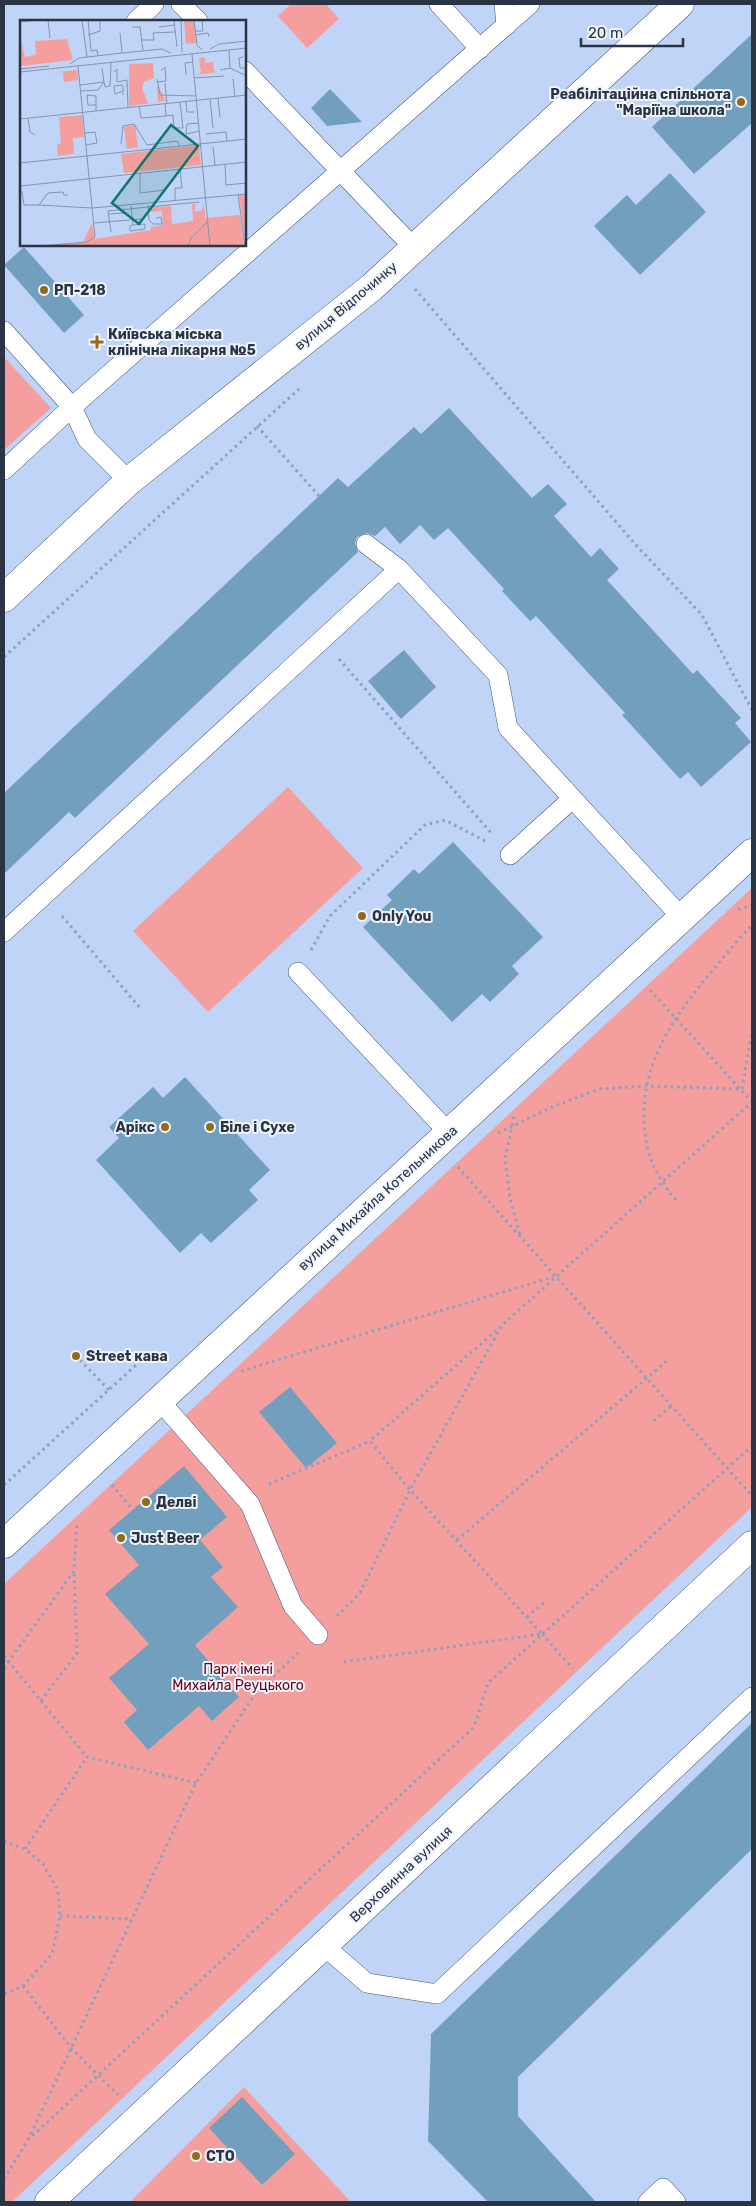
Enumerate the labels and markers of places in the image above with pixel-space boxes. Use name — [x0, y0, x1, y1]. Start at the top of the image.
place label: Реабілітаційна спільнота "Маріїна школа" — [550, 86, 731, 119]
marker: Реабілітаційна спільнота "Маріїна школа" — [735, 96, 747, 108]
place label: РП-218 — [54, 282, 106, 299]
marker: РП-218 — [38, 284, 50, 296]
place label: Київська міська клінічна лікарня №5 — [108, 326, 256, 359]
marker: Київська міська клінічна лікарня №5 — [90, 335, 104, 349]
place label: Only You — [372, 908, 431, 925]
marker: Only You — [356, 910, 368, 922]
place label: Арікс — [116, 1119, 155, 1136]
place label: Біле і Сухе — [220, 1119, 295, 1136]
marker: Арікс — [159, 1121, 171, 1133]
marker: Біле і Сухе — [204, 1121, 216, 1133]
place label: Street кава — [86, 1348, 168, 1365]
marker: Street кава — [70, 1350, 82, 1362]
place label: Делві — [156, 1494, 196, 1511]
marker: Делві — [140, 1496, 152, 1508]
place label: Just Beer — [131, 1530, 200, 1547]
marker: Just Beer — [115, 1532, 127, 1544]
place label: СТО — [206, 2148, 235, 2165]
marker: СТО — [190, 2150, 202, 2162]

